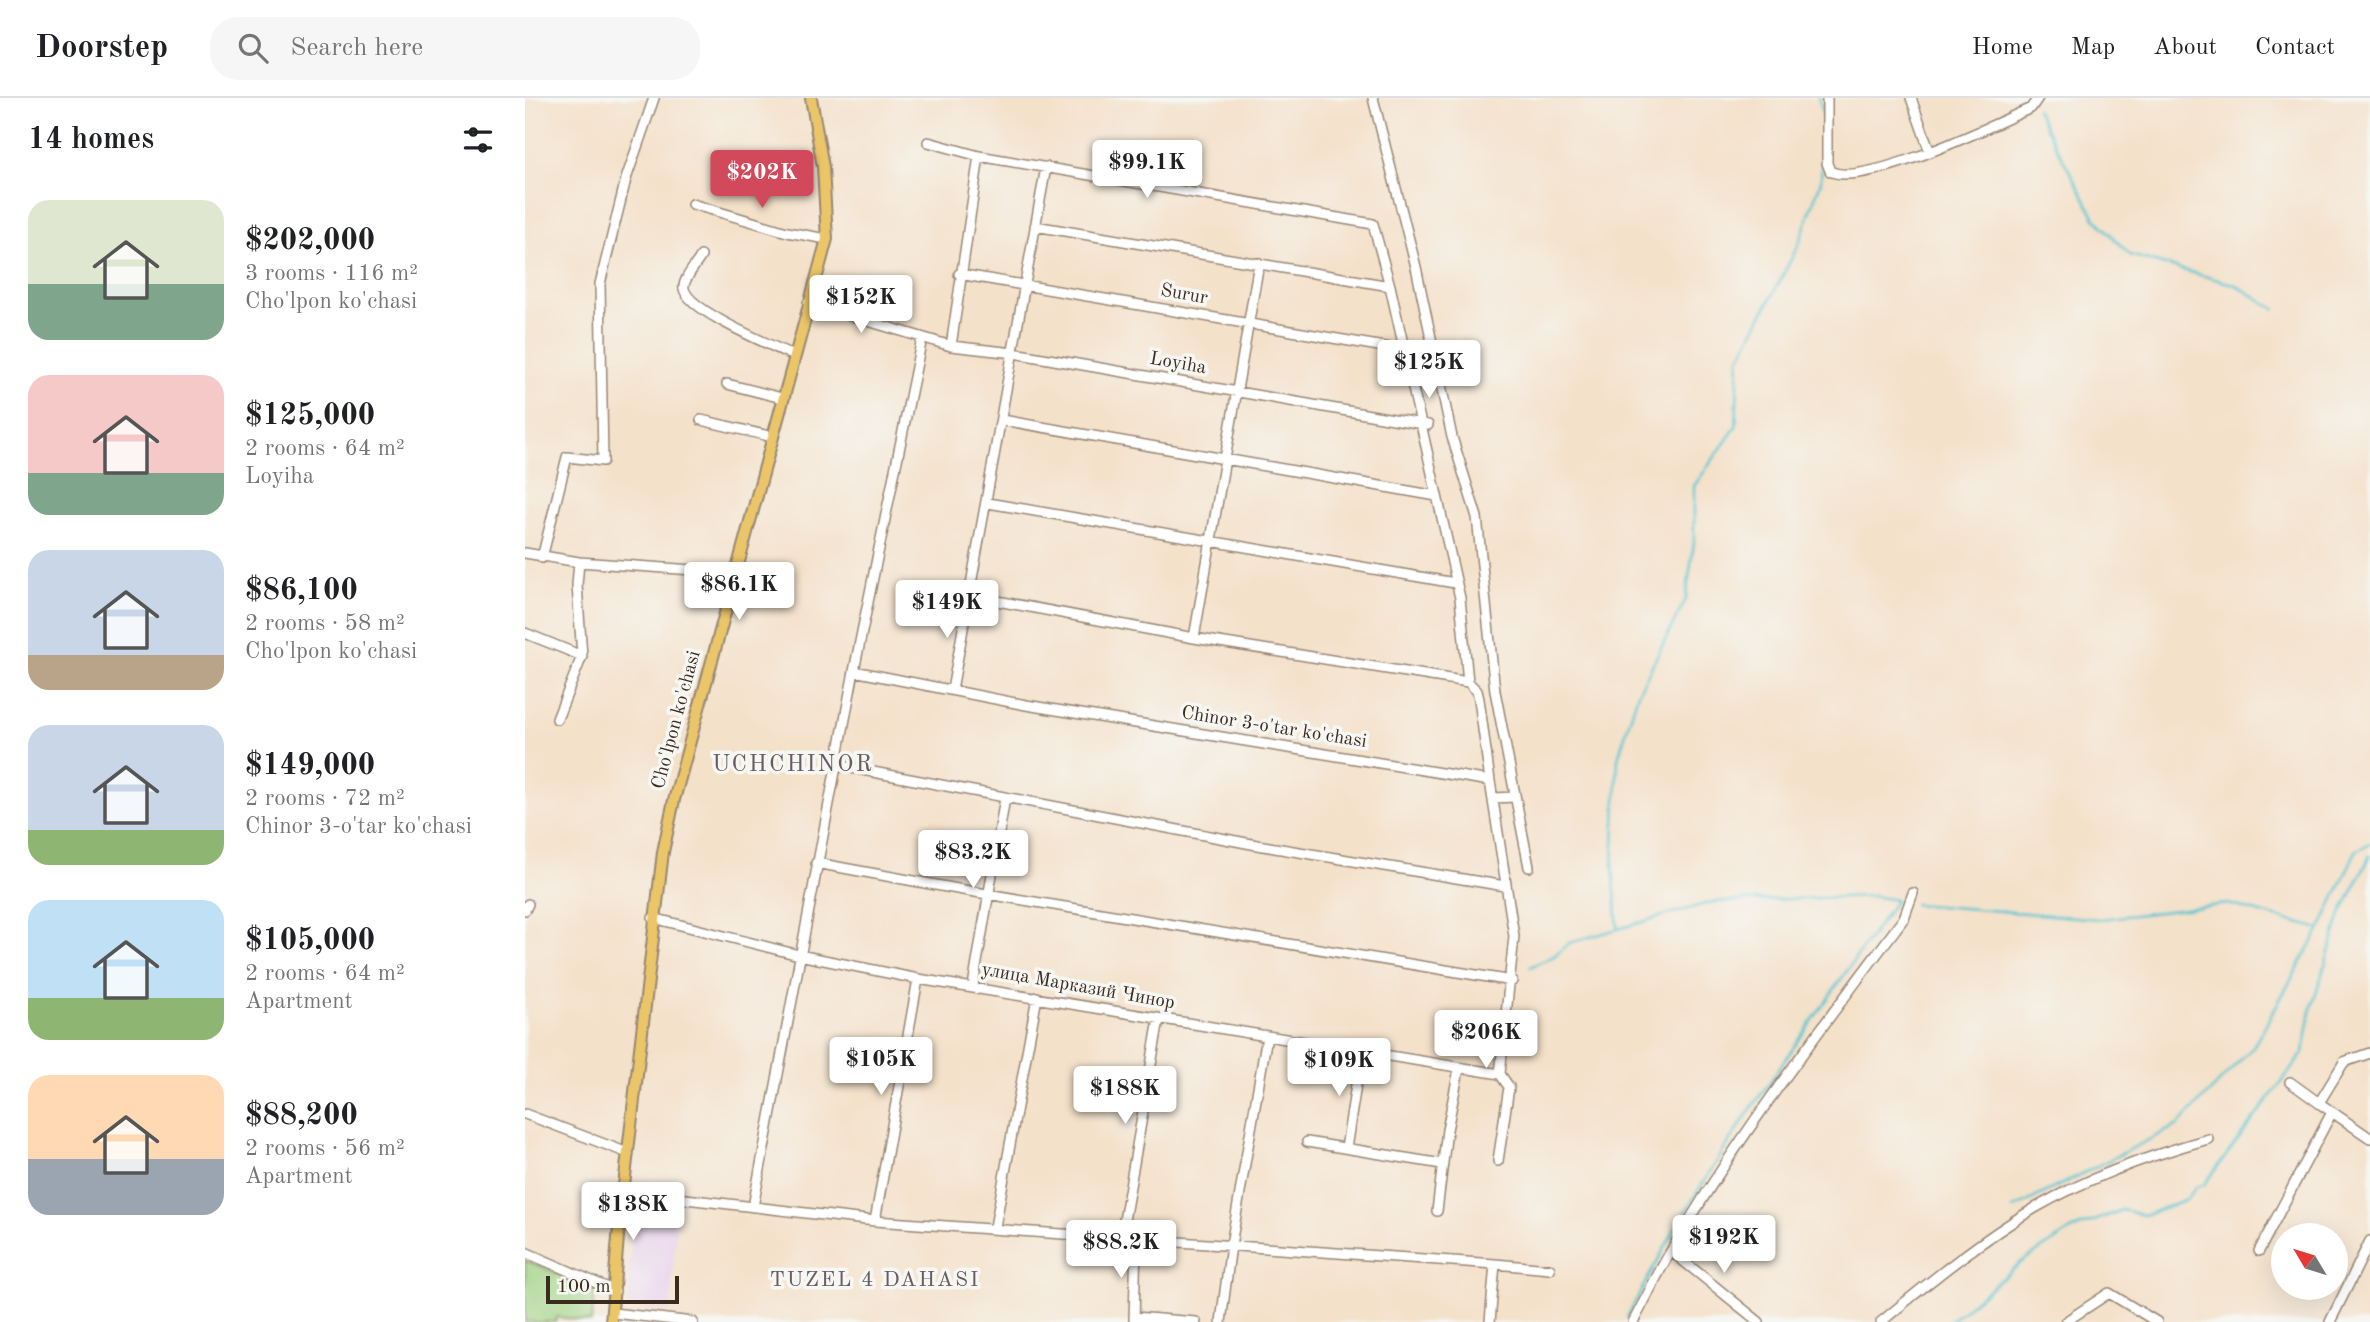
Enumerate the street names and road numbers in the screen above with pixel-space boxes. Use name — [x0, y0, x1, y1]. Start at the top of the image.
street label: Surur — [1159, 282, 1209, 309]
street label: Loyiha — [1148, 350, 1208, 378]
street label: Cho'lpon ko'chasi — [649, 649, 705, 791]
street label: Chinor 3-o'tar ko'chasi — [1180, 704, 1368, 752]
street label: улица Марказий Чинор — [980, 961, 1176, 1013]

